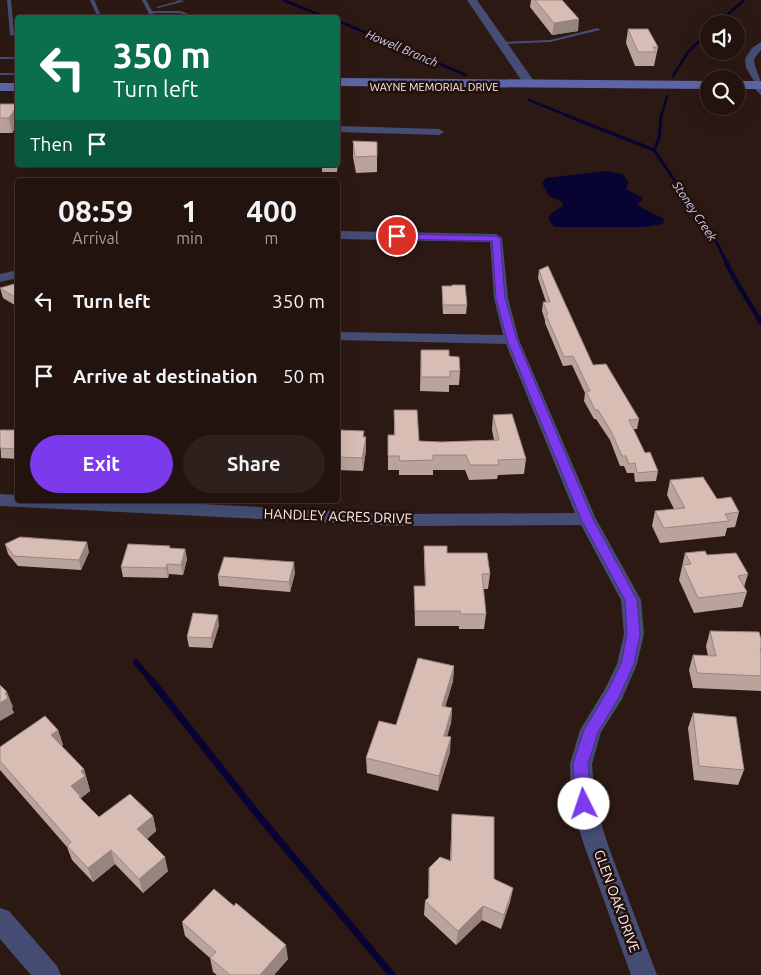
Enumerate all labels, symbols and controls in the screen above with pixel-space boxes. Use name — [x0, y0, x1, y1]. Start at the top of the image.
map controls — [700, 15, 745, 115]
button: sound — [700, 15, 745, 60]
water label: Howell Branch — [364, 27, 440, 69]
icon: left — [30, 35, 95, 100]
text: 350 m — [113, 35, 211, 75]
button: search — [700, 70, 745, 115]
text: Turn left — [113, 76, 198, 101]
street label: WAYNE MEMORIAL DRIVE — [370, 81, 498, 93]
icon: arrive — [83, 130, 111, 158]
text: Then — [30, 133, 73, 155]
water label: Stoney Creek — [670, 178, 720, 244]
text: 08:59 — [58, 194, 133, 228]
text: 1 — [181, 194, 198, 228]
text: 400 — [246, 194, 297, 228]
pin — [376, 215, 418, 257]
icon: arrive — [383, 222, 411, 250]
text: Arrival — [72, 229, 119, 247]
text: min — [176, 229, 203, 247]
text: m — [265, 229, 278, 247]
icon: left — [30, 287, 58, 315]
text: Turn left — [73, 290, 151, 312]
text: 350 m — [272, 290, 325, 312]
icon: arrive — [30, 362, 58, 390]
text: Arrive at destination — [73, 365, 258, 387]
text: 50 m — [283, 365, 325, 387]
button: Exit — [30, 435, 173, 493]
button: Share — [183, 435, 325, 493]
street label: HANDLEY ACRES DRIVE — [263, 505, 413, 527]
position arrow — [557, 777, 609, 829]
street label: GLEN OAK DRIVE — [591, 848, 643, 955]

